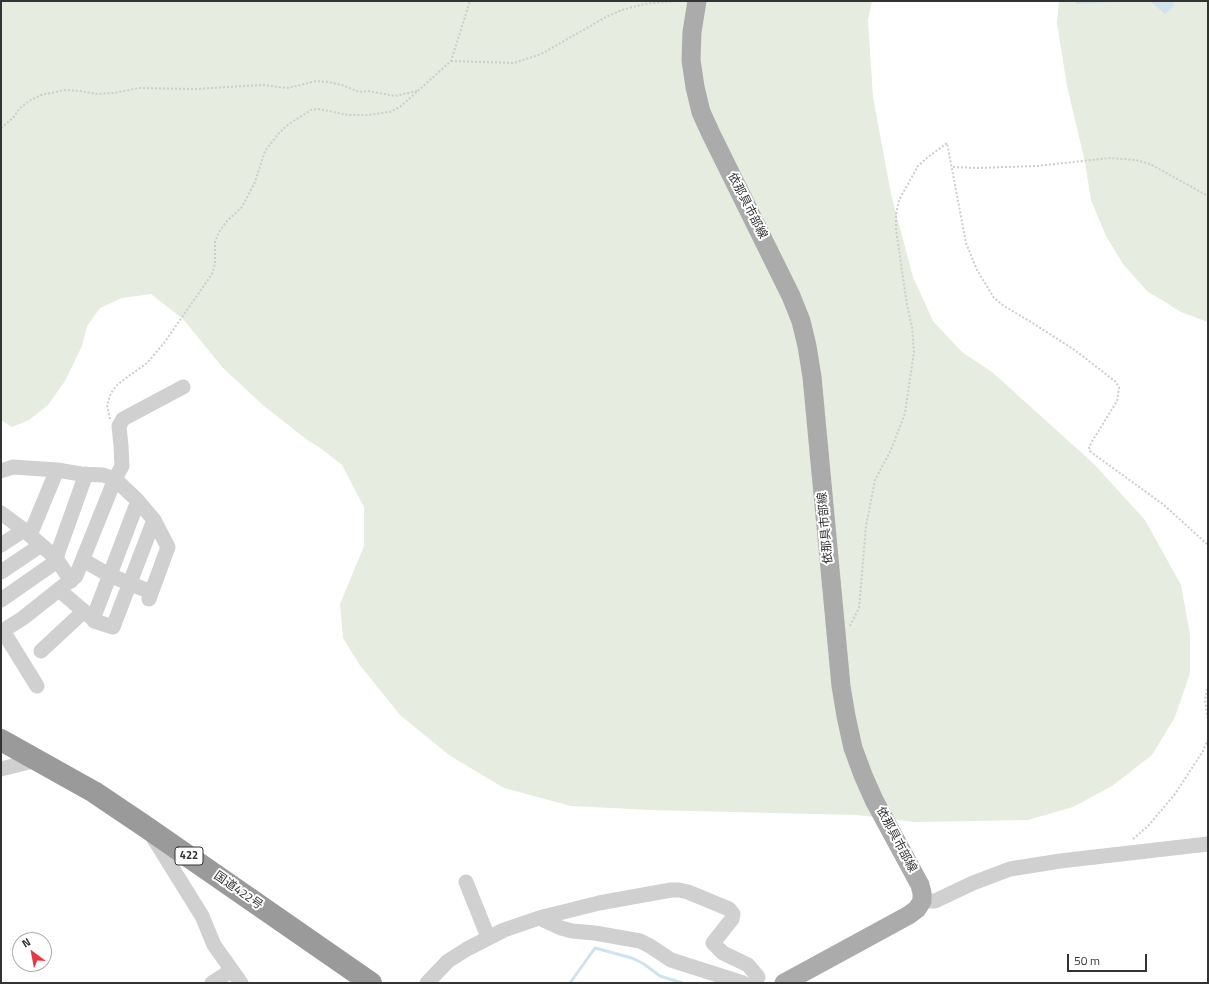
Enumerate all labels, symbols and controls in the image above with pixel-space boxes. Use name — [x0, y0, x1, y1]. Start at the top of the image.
street label: 依那具市部線 — [724, 171, 770, 241]
street label: 依那具市部線 — [816, 492, 836, 564]
street label: 依那具市部線 — [873, 805, 919, 875]
road number: 422 — [175, 847, 203, 865]
street label: 国道422号 — [211, 869, 265, 913]
north arrow — [12, 932, 52, 972]
text: N — [19, 934, 34, 951]
scale bar — [1069, 946, 1149, 972]
text: 50 m — [1074, 951, 1100, 970]

